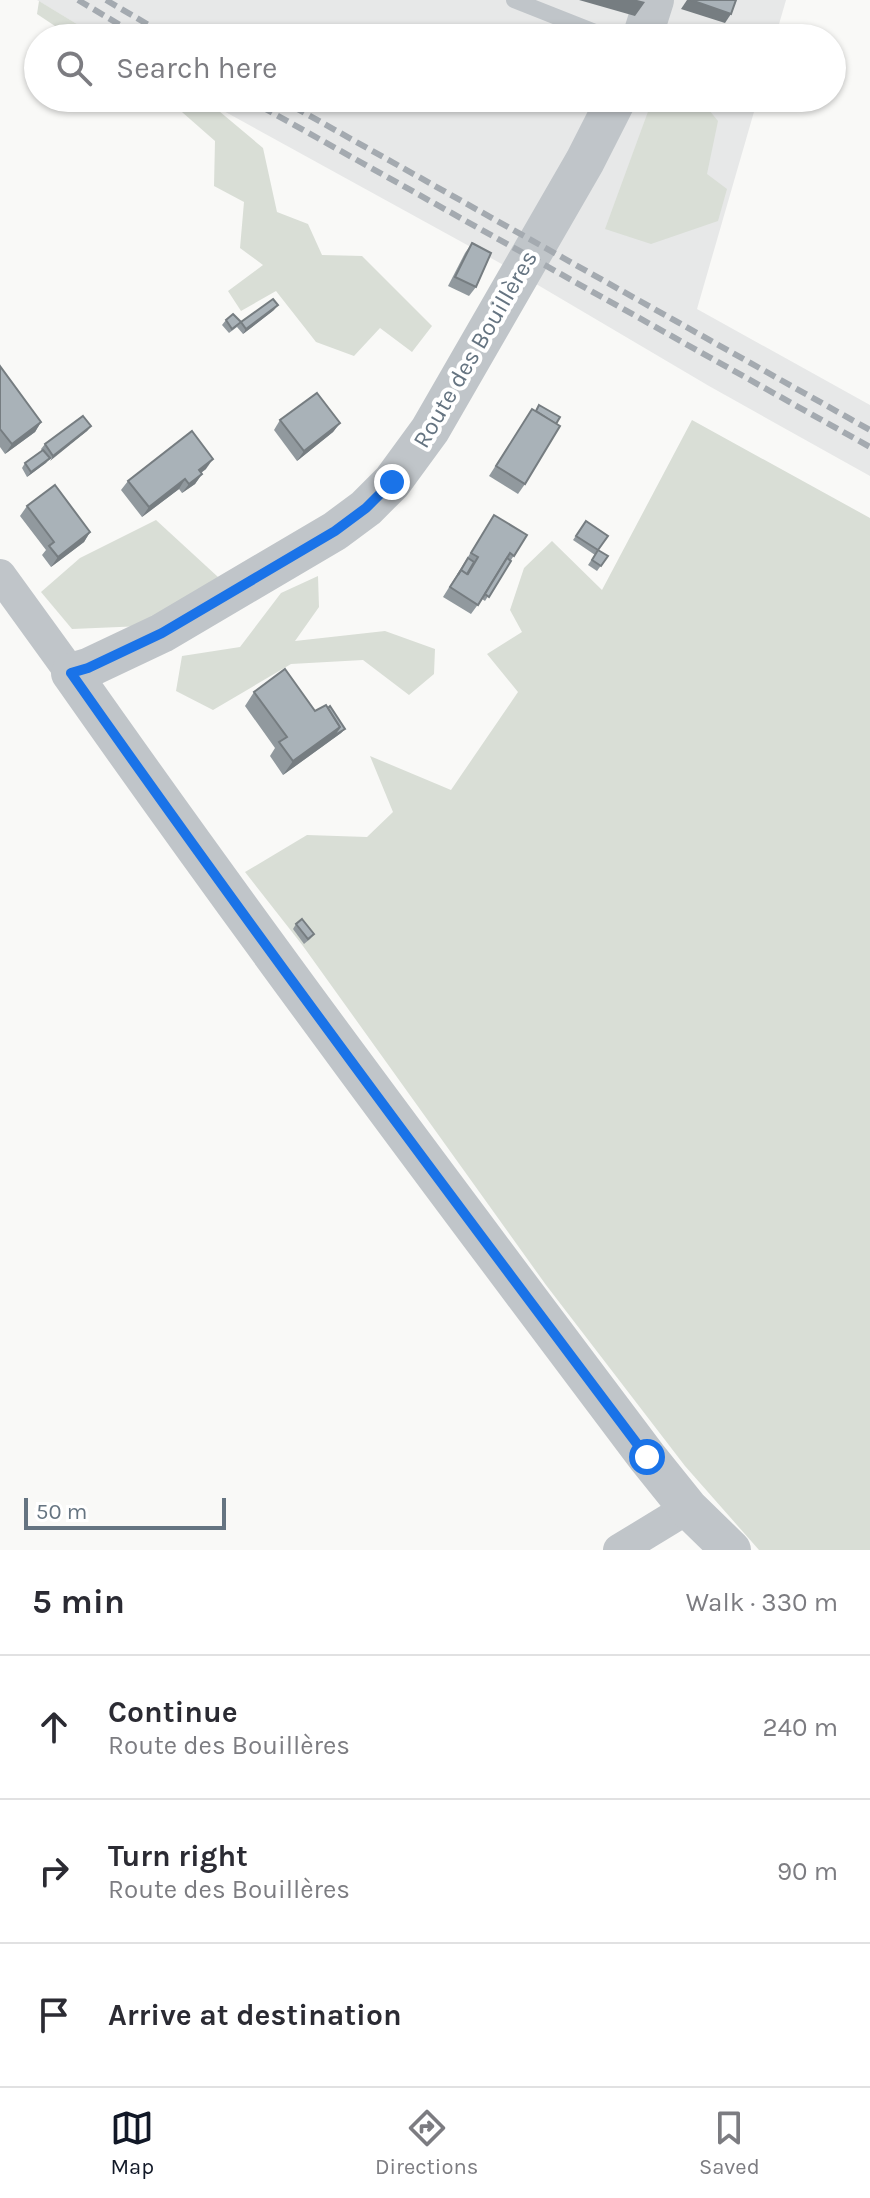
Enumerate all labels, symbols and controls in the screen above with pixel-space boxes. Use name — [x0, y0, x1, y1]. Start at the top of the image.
search box — [24, 24, 846, 112]
icon: search — [52, 46, 96, 90]
text: Search here — [116, 50, 277, 86]
street label: Route des Bouillères — [407, 245, 543, 453]
route end — [374, 464, 410, 500]
route start — [629, 1439, 665, 1475]
scale bar — [24, 1494, 226, 1530]
text: 50 m — [36, 1499, 87, 1525]
text: 5 min — [32, 1582, 125, 1622]
text: Walk · 330 m — [686, 1587, 838, 1618]
text: Continue — [108, 1694, 238, 1730]
icon: ahead — [32, 1705, 76, 1749]
text: 240 m — [762, 1712, 838, 1743]
text: Route des Bouillères — [108, 1730, 350, 1761]
text: Turn right — [108, 1838, 248, 1874]
icon: right — [32, 1849, 76, 1893]
text: 90 m — [777, 1856, 838, 1887]
text: Route des Bouillères — [108, 1874, 350, 1905]
icon: arrive — [32, 1993, 76, 2037]
text: Arrive at destination — [108, 1997, 402, 2033]
tab: Map — [110, 2106, 154, 2180]
tab: Directions — [375, 2106, 478, 2180]
tab: Saved — [699, 2106, 760, 2180]

